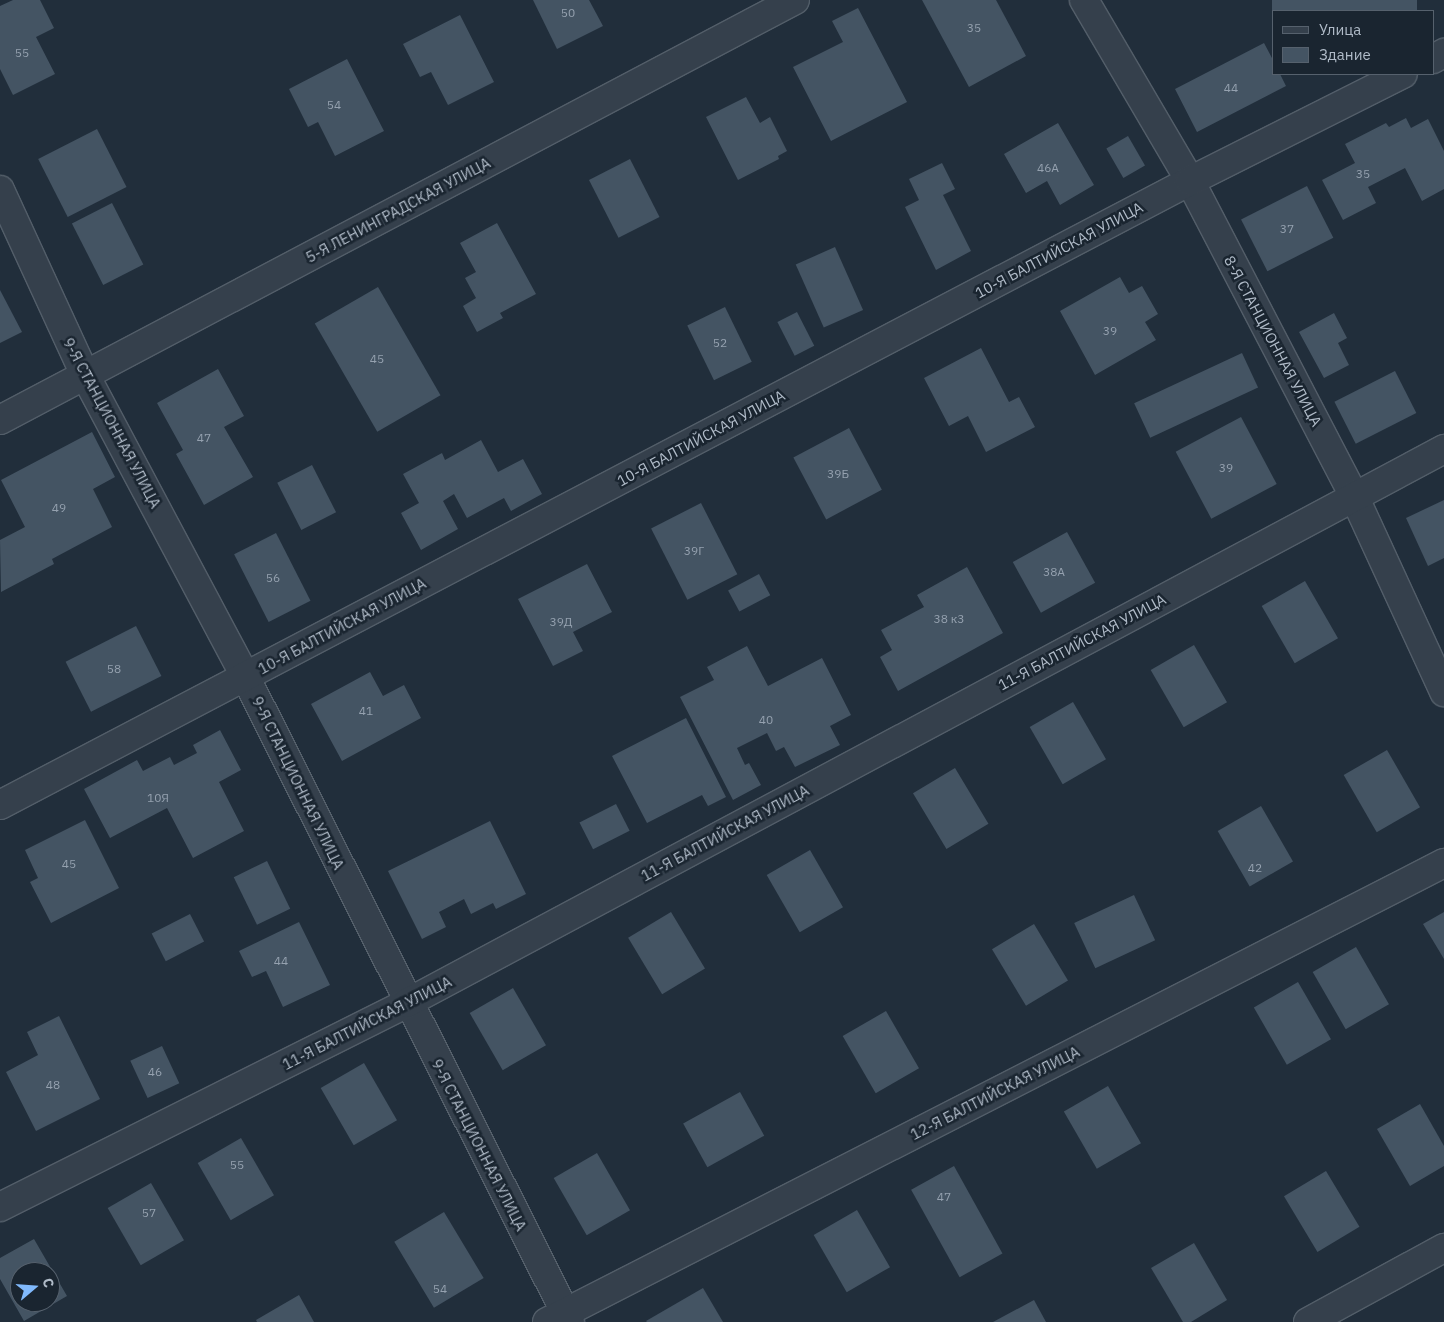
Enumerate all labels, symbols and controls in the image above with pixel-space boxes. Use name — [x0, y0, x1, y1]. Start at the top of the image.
house number: 50 — [561, 6, 575, 20]
legend — [1272, 10, 1434, 75]
text: Улица — [1319, 20, 1361, 39]
house number: 35 — [967, 21, 981, 35]
text: Здание — [1319, 45, 1371, 64]
house number: 55 — [15, 46, 29, 60]
house number: 44 — [1224, 81, 1238, 95]
house number: 54 — [327, 98, 341, 112]
street label: 5-Я ЛЕНИНГРАДСКАЯ УЛИЦА — [303, 154, 493, 266]
house number: 46А — [1037, 161, 1059, 175]
house number: 35 — [1356, 167, 1370, 181]
street label: 10-Я БАЛТИЙСКАЯ УЛИЦА — [972, 198, 1146, 302]
house number: 37 — [1280, 222, 1294, 236]
street label: 8-Я СТАНЦИОННАЯ УЛИЦА — [1220, 253, 1326, 429]
house number: 39 — [1103, 324, 1117, 338]
street label: 9-Я СТАНЦИОННАЯ УЛИЦА — [59, 335, 165, 511]
house number: 52 — [713, 336, 727, 350]
house number: 45 — [370, 352, 384, 366]
street label: 10-Я БАЛТИЙСКАЯ УЛИЦА — [614, 386, 788, 490]
house number: 47 — [197, 431, 211, 445]
house number: 39 — [1219, 461, 1233, 475]
house number: 39Б — [827, 467, 849, 481]
house number: 49 — [52, 501, 66, 515]
house number: 39Г — [684, 544, 704, 558]
house number: 38А — [1043, 565, 1065, 579]
house number: 56 — [266, 571, 280, 585]
street label: 10-Я БАЛТИЙСКАЯ УЛИЦА — [255, 574, 429, 678]
street label: 11-Я БАЛТИЙСКАЯ УЛИЦА — [995, 590, 1169, 694]
house number: 38 к3 — [933, 612, 965, 626]
house number: 39Д — [549, 615, 573, 629]
house number: 58 — [107, 662, 121, 676]
street label: 9-Я СТАНЦИОННАЯ УЛИЦА — [248, 693, 348, 873]
house number: 41 — [359, 704, 373, 718]
house number: 40 — [759, 713, 773, 727]
street label: 11-Я БАЛТИЙСКАЯ УЛИЦА — [638, 781, 812, 885]
house number: 10Я — [147, 791, 169, 805]
house number: 45 — [62, 857, 76, 871]
house number: 42 — [1248, 861, 1262, 875]
house number: 44 — [274, 954, 288, 968]
street label: 11-Я БАЛТИЙСКАЯ УЛИЦА — [279, 972, 455, 1074]
street label: 12-Я БАЛТИЙСКАЯ УЛИЦА — [907, 1042, 1083, 1144]
street label: 9-Я СТАНЦИОННАЯ УЛИЦА — [428, 1056, 530, 1234]
house number: 46 — [148, 1065, 162, 1079]
house number: 48 — [46, 1078, 60, 1092]
house number: 55 — [230, 1158, 244, 1172]
house number: 47 — [937, 1190, 951, 1204]
house number: 57 — [142, 1206, 156, 1220]
north arrow — [10, 1262, 60, 1312]
text: С — [38, 1276, 58, 1290]
house number: 54 — [433, 1282, 447, 1296]

